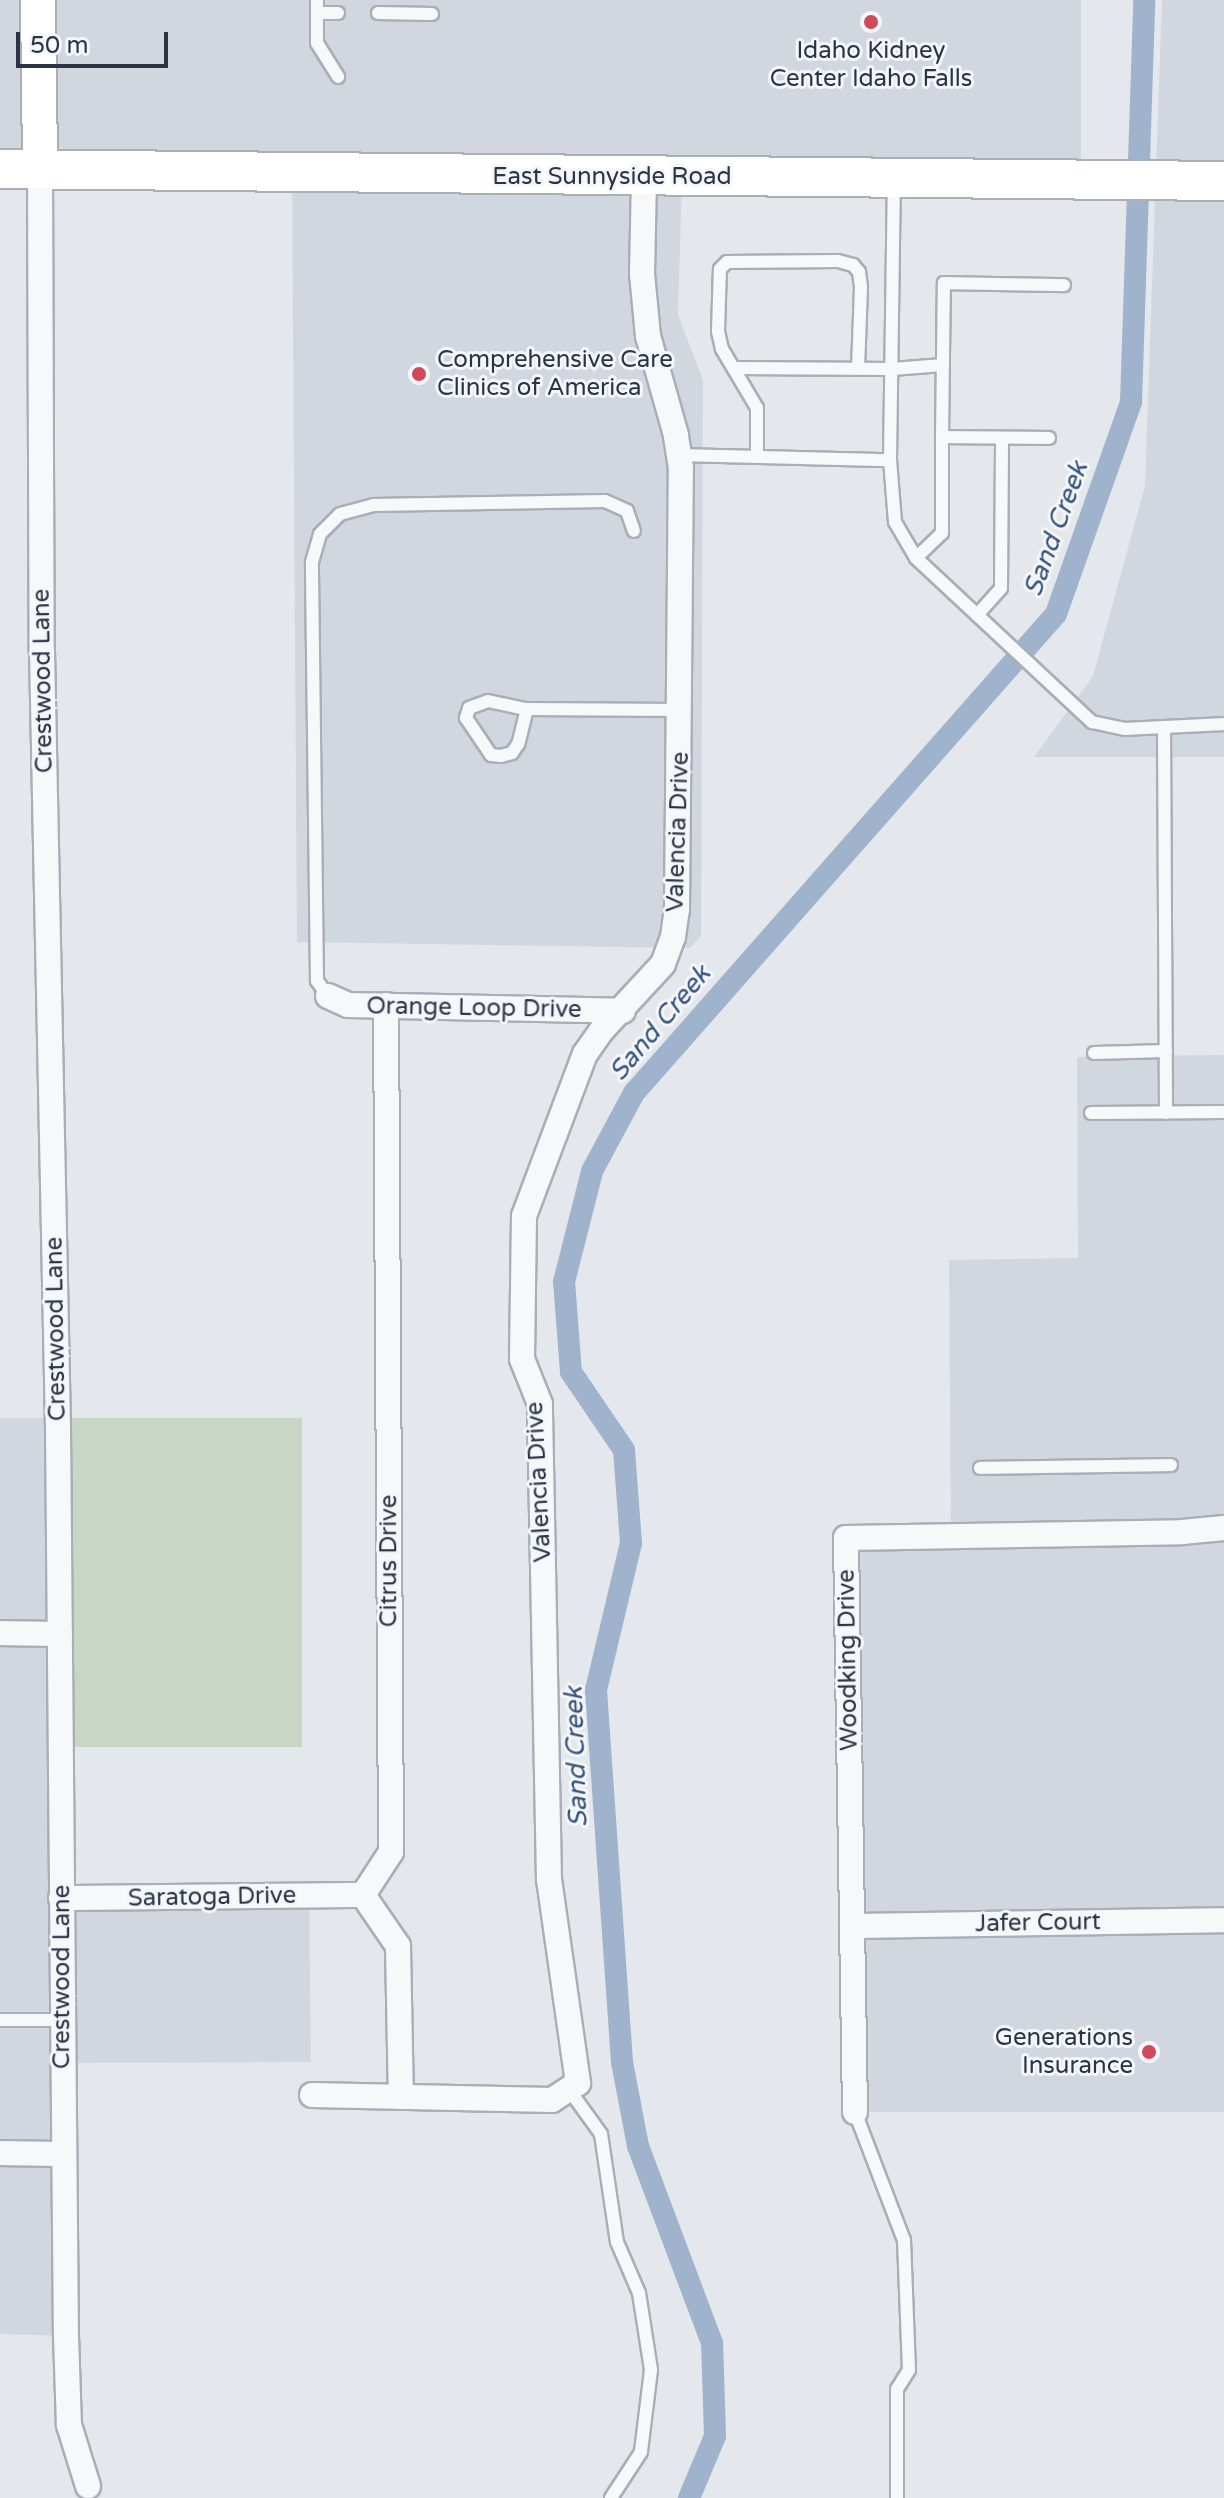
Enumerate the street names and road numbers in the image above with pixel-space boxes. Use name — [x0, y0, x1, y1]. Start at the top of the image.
street label: East Sunnyside Road — [492, 163, 732, 191]
street label: Crestwood Lane — [27, 589, 59, 773]
street label: Valencia Drive — [661, 751, 695, 913]
street label: Orange Loop Drive — [366, 992, 582, 1024]
street label: Crestwood Lane — [40, 1237, 72, 1421]
street label: Valencia Drive — [520, 1401, 558, 1563]
street label: Citrus Drive — [375, 1495, 403, 1627]
street label: Woodking Drive — [832, 1569, 864, 1751]
street label: Saratoga Drive — [128, 1881, 296, 1913]
street label: Crestwood Lane — [48, 1885, 76, 2069]
street label: Jafer Court — [975, 1908, 1101, 1938]

